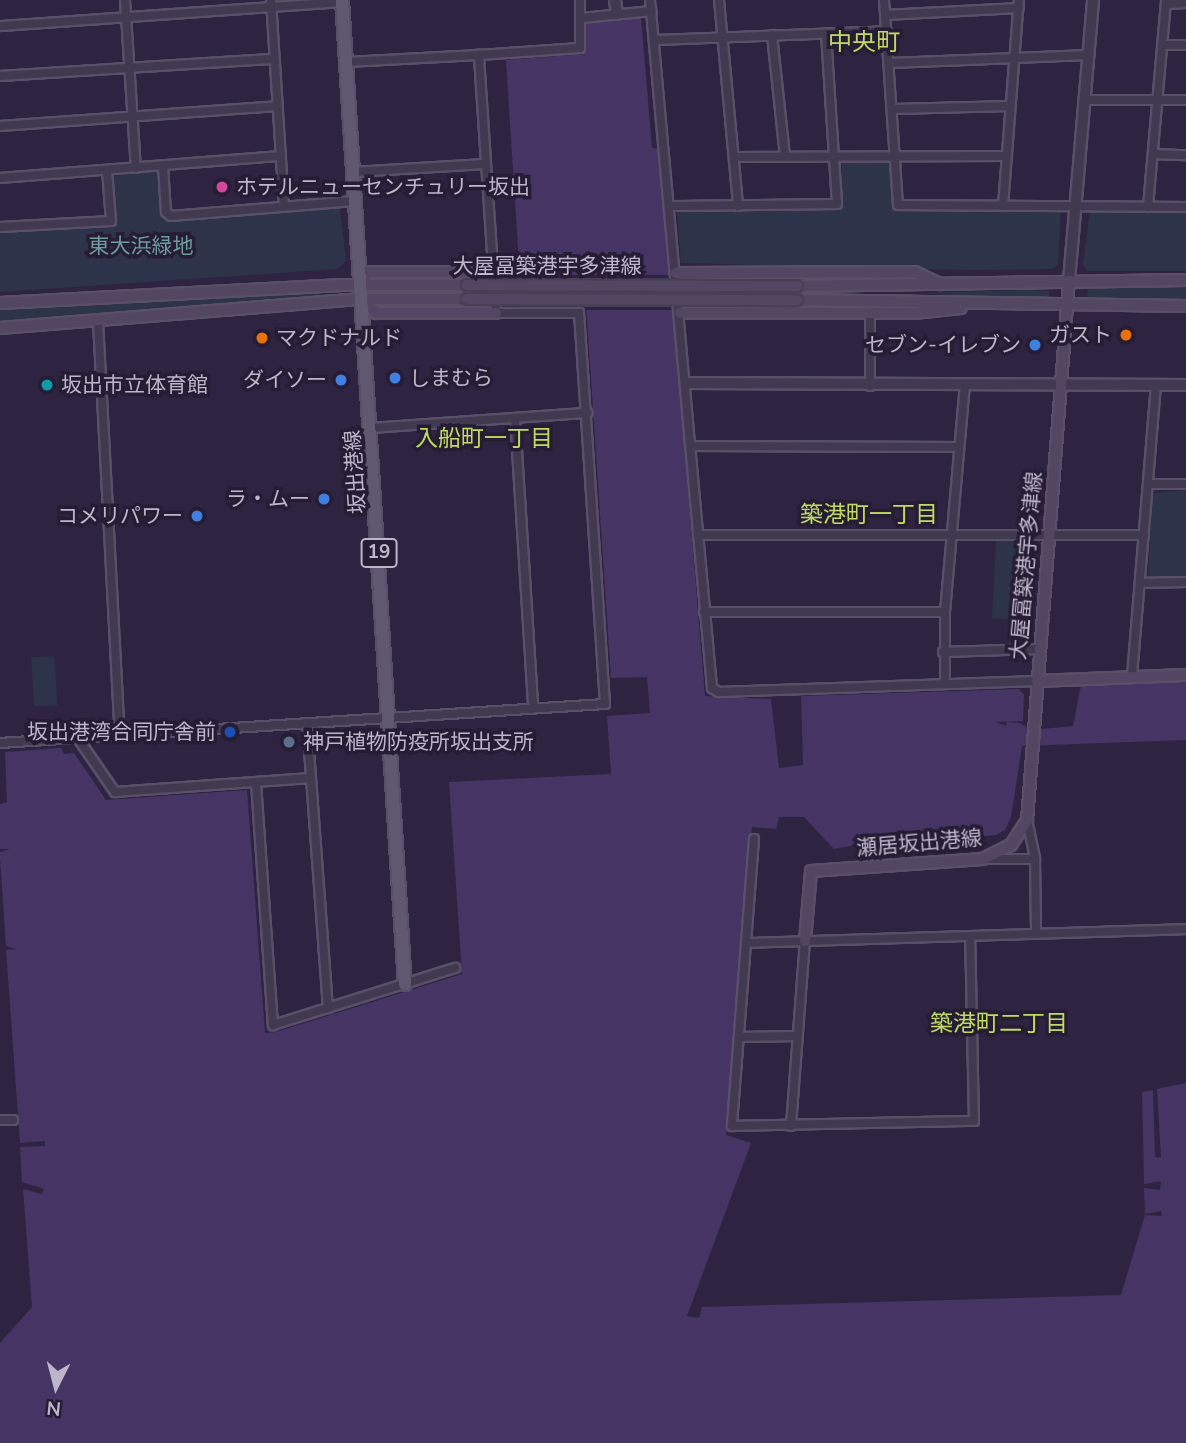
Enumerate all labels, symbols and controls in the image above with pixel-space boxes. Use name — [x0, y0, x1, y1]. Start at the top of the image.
district label: 中央町 — [828, 29, 900, 57]
place label: ホテルニューセンチュリー坂出 — [236, 174, 530, 200]
marker: ホテルニューセンチュリー坂出 — [214, 179, 230, 195]
park label: 東大浜緑地 — [89, 233, 193, 259]
street label: 大屋冨築港宇多津線 — [453, 253, 641, 279]
place label: ガスト — [1049, 322, 1112, 348]
place label: マクドナルド — [276, 325, 402, 351]
marker: ガスト — [1118, 327, 1134, 343]
marker: マクドナルド — [254, 330, 270, 346]
place label: セブン-イレブン — [865, 332, 1021, 358]
marker: セブン-イレブン — [1027, 337, 1043, 353]
place label: しまむら — [409, 365, 493, 391]
place label: ダイソー — [243, 367, 327, 393]
marker: しまむら — [387, 370, 403, 386]
place label: 坂出市立体育館 — [61, 372, 208, 398]
marker: ダイソー — [333, 372, 349, 388]
marker: 坂出市立体育館 — [39, 377, 55, 393]
district label: 入船町一丁目 — [415, 425, 553, 453]
street label: 坂出港線 — [340, 429, 370, 515]
street label: 大屋冨築港宇多津線 — [1005, 471, 1047, 661]
place label: ラ・ムー — [226, 486, 310, 512]
marker: ラ・ムー — [316, 491, 332, 507]
district label: 築港町一丁目 — [800, 501, 938, 529]
place label: コメリパワー — [57, 503, 183, 529]
marker: コメリパワー — [189, 508, 205, 524]
road number: 19 — [360, 538, 398, 568]
place label: 坂出港湾合同庁舎前 — [27, 719, 216, 745]
marker: 坂出港湾合同庁舎前 — [222, 724, 238, 740]
place label: 神戸植物防疫所坂出支所 — [303, 729, 534, 755]
marker: 神戸植物防疫所坂出支所 — [281, 734, 297, 750]
street label: 瀬居坂出港線 — [855, 825, 983, 861]
district label: 築港町二丁目 — [930, 1010, 1068, 1038]
north arrow — [21, 1352, 91, 1422]
text: N — [45, 1394, 62, 1422]

